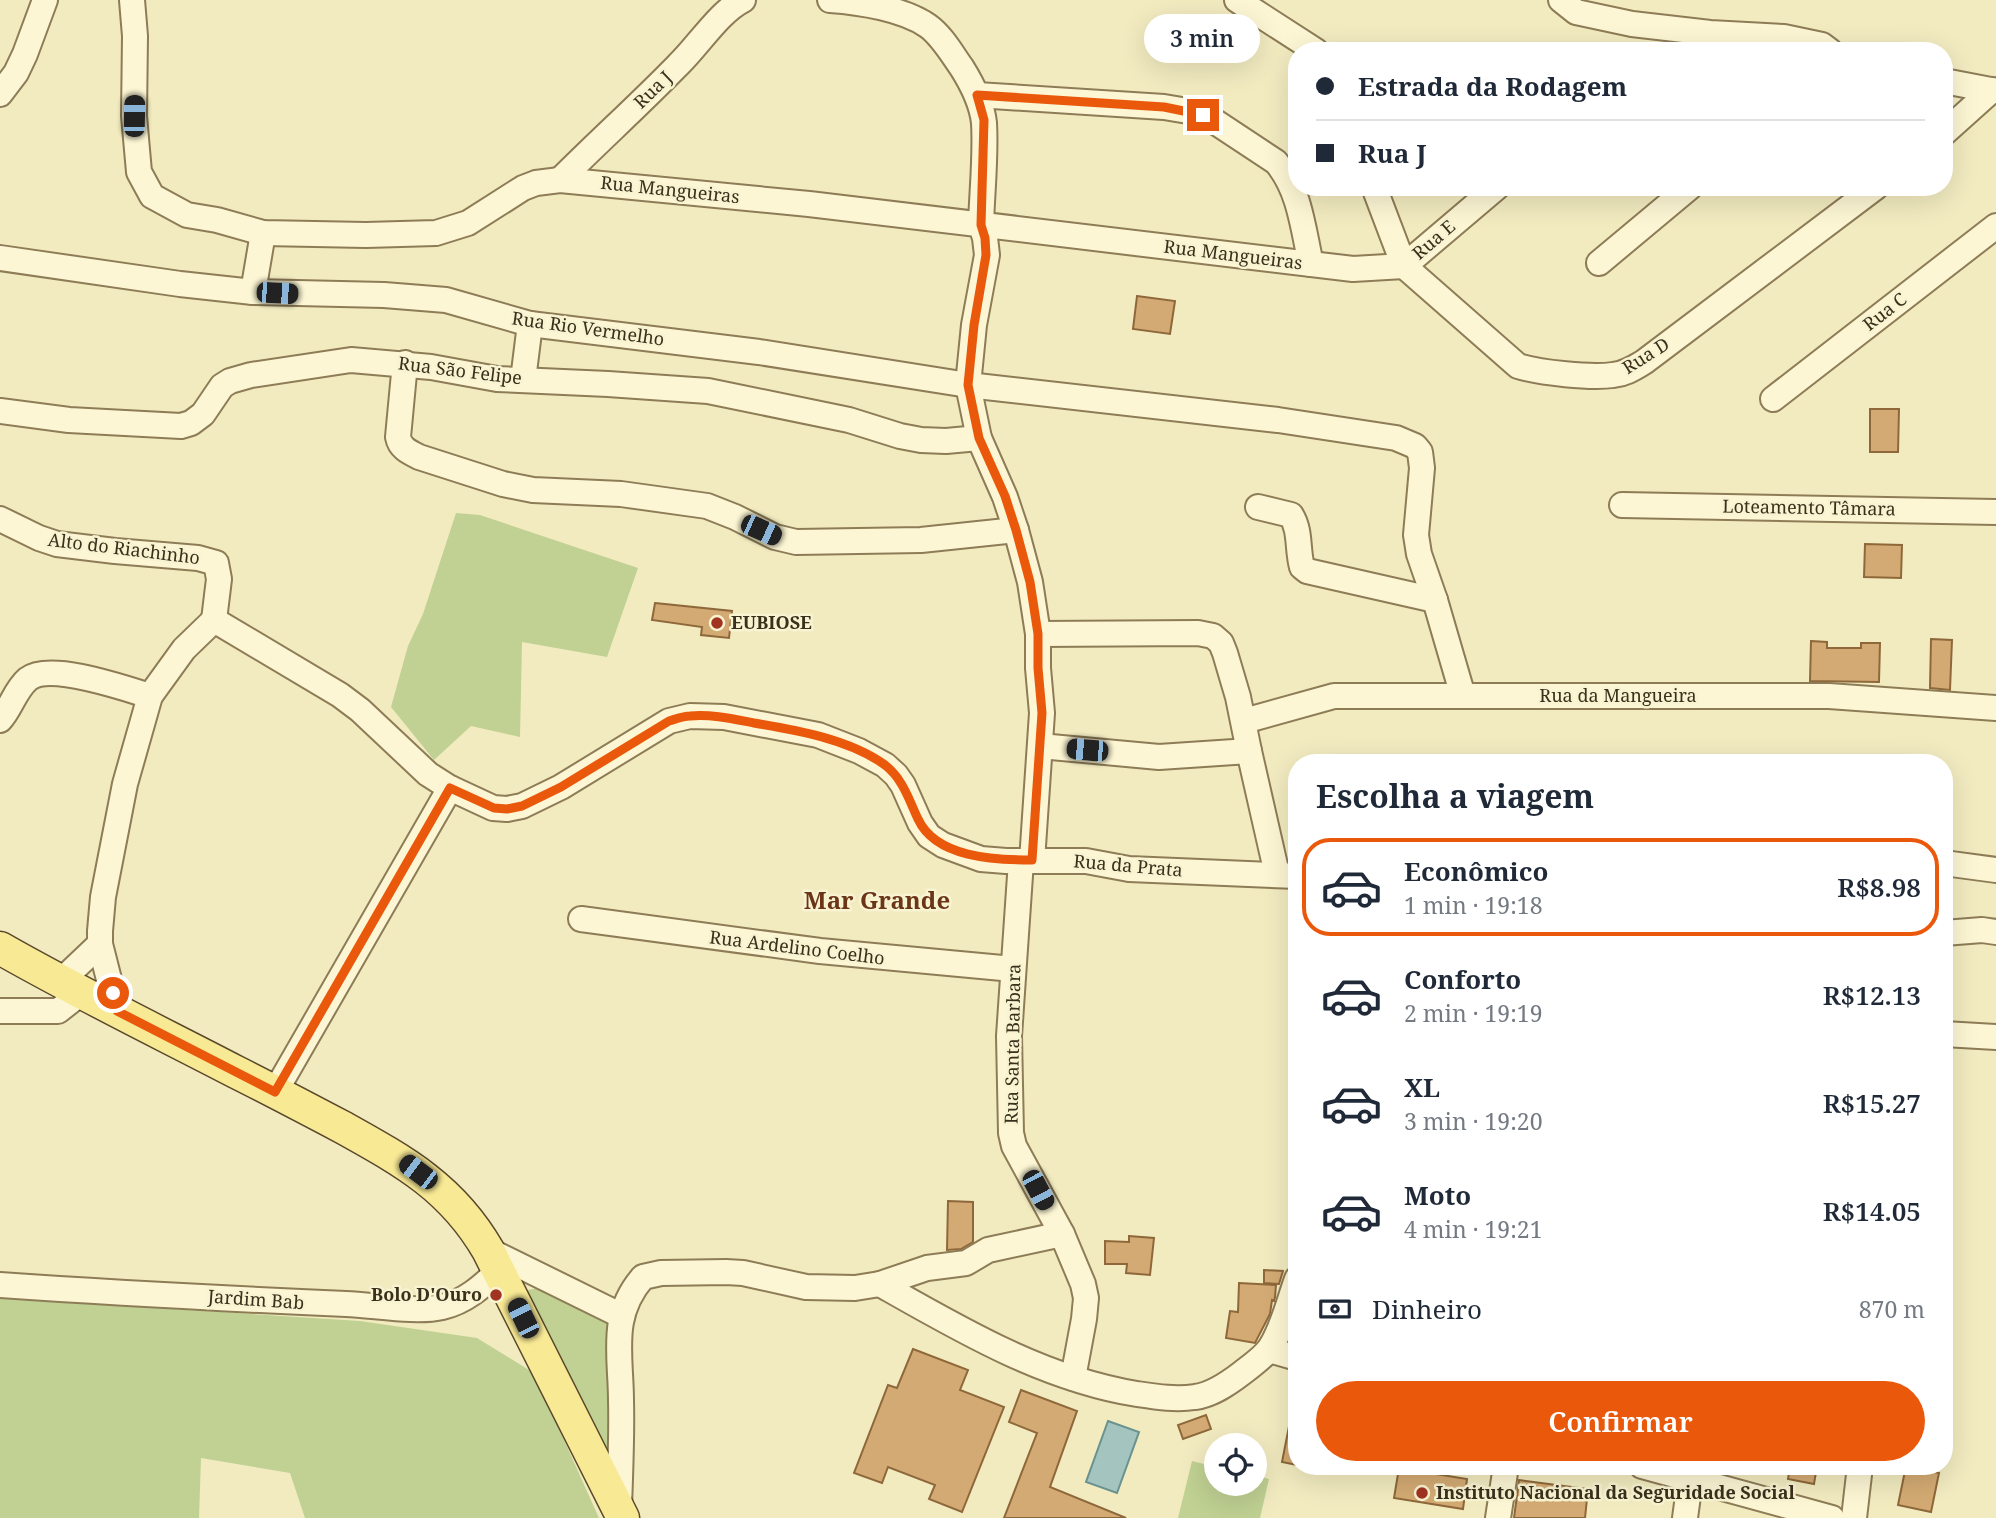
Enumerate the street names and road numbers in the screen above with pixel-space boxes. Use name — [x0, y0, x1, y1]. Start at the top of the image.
street label: Rua J — [628, 65, 677, 113]
street label: Rua Mangueiras — [599, 170, 741, 208]
street label: Rua E — [1407, 214, 1460, 264]
street label: Rua Mangueiras — [1162, 234, 1304, 274]
street label: Rua C — [1858, 287, 1911, 336]
street label: Rua Rio Vermelho — [510, 305, 666, 351]
street label: Rua D — [1617, 331, 1674, 379]
street label: Rua São Felipe — [397, 351, 523, 390]
street label: Loteamento Tâmara — [1722, 493, 1896, 521]
street label: Alto do Riachinho — [47, 527, 201, 569]
street label: Rua da Mangueira — [1539, 683, 1697, 707]
street label: Rua da Prata — [1072, 848, 1184, 882]
street label: Rua Ardelino Coelho — [708, 924, 886, 970]
street label: Rua Santa Barbara — [999, 964, 1025, 1124]
street label: Jardim Bab — [206, 1284, 305, 1314]

